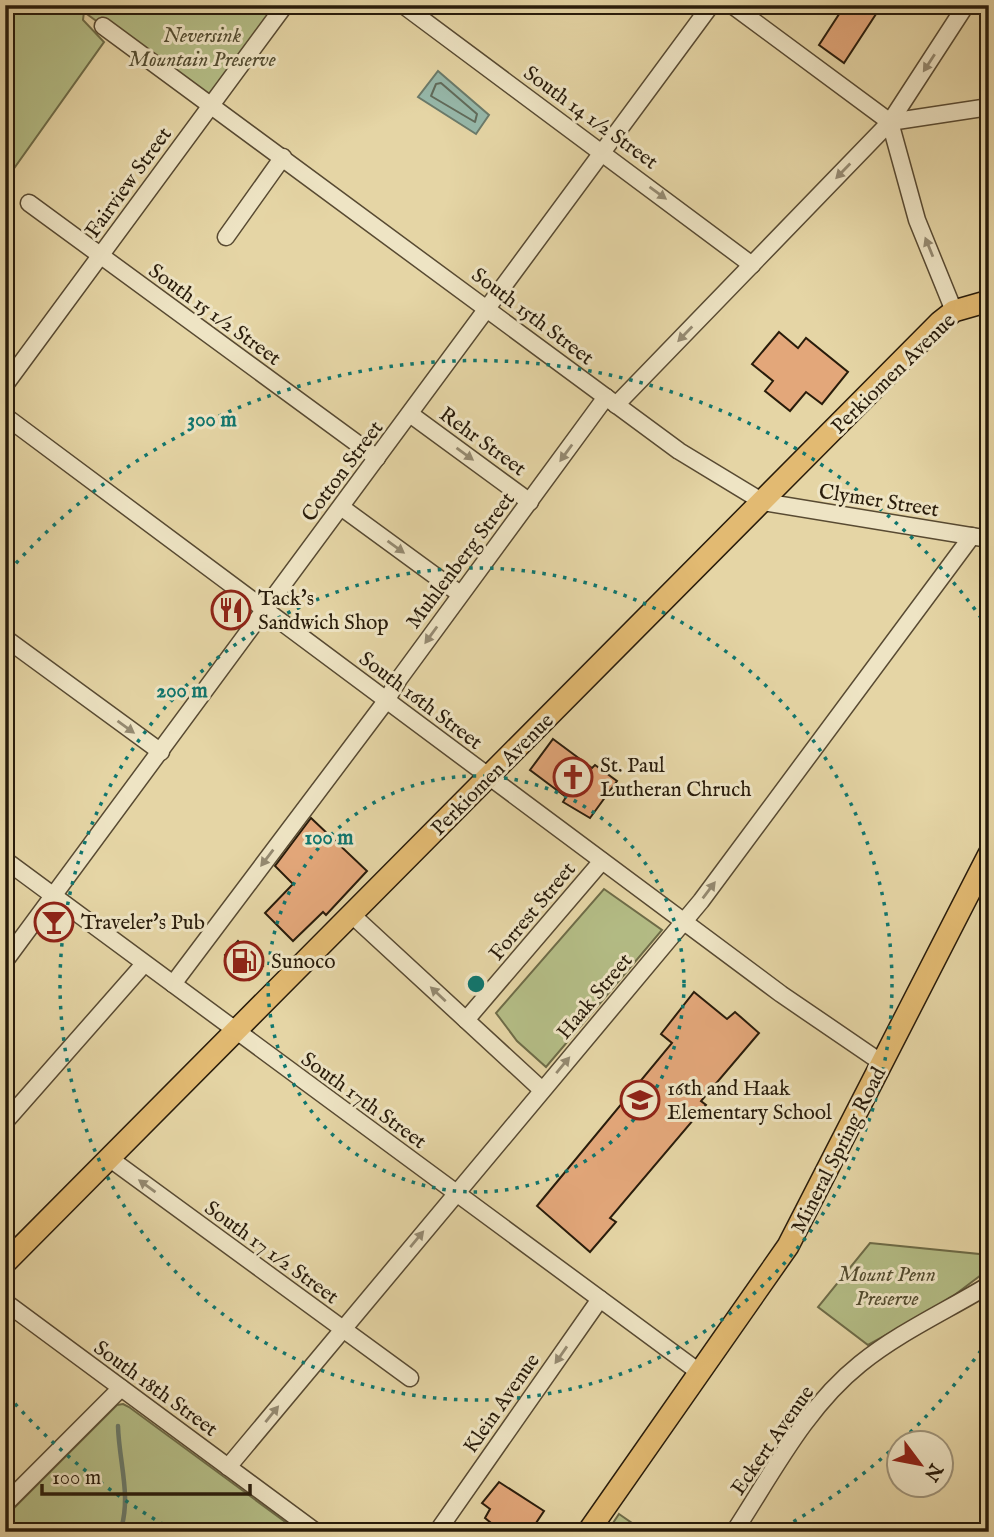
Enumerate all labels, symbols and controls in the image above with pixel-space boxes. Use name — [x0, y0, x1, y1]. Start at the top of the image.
park label: Neversink Mountain Preserve — [128, 23, 276, 74]
one-way arrow — [923, 53, 936, 72]
street label: South 14 1/2 Street — [517, 60, 663, 176]
street label: Fairview Street — [80, 122, 178, 244]
one-way arrow — [835, 162, 851, 179]
one-way arrow — [649, 186, 667, 200]
one-way arrow — [923, 237, 934, 258]
street label: South 15 1/2 Street — [143, 258, 286, 372]
street label: South 15th Street — [465, 262, 599, 372]
street label: Perkiomen Avenue — [826, 308, 962, 440]
one-way arrow — [676, 326, 693, 343]
street label: Rehr Street — [433, 402, 531, 483]
text: 300 m — [187, 407, 237, 434]
street label: Cotton Street — [296, 416, 390, 528]
one-way arrow — [559, 443, 574, 461]
one-way arrow — [456, 447, 474, 461]
street label: Clymer Street — [817, 479, 941, 524]
street label: Muhlenberg Street — [401, 487, 522, 635]
one-way arrow — [387, 540, 405, 554]
place label: Tack's Sandwich Shop — [258, 586, 389, 637]
restaurant icon: Tack's Sandwich Shop — [210, 589, 252, 631]
one-way arrow — [424, 626, 438, 644]
street label: South 16th Street — [353, 646, 487, 756]
text: 200 m — [156, 678, 208, 705]
street label: Perkiomen Avenue — [426, 708, 560, 842]
one-way arrow — [117, 719, 135, 733]
place label: St. Paul Lutheran Chruch — [600, 753, 751, 804]
church icon: St. Paul Lutheran Chruch — [552, 756, 594, 798]
text: 100 m — [304, 825, 354, 852]
one-way arrow — [261, 849, 275, 867]
street label: Forrest Street — [484, 857, 582, 967]
one-way arrow — [701, 881, 715, 899]
bar icon: Traveler's Pub — [33, 901, 75, 943]
place label: Traveler's Pub — [81, 910, 205, 937]
fuel station icon: Sunoco — [223, 940, 265, 982]
street label: Haak Street — [551, 948, 639, 1046]
place label: Sunoco — [271, 949, 336, 976]
centre of rings — [464, 972, 488, 996]
one-way arrow — [429, 986, 447, 1002]
street label: South 17th Street — [295, 1047, 431, 1156]
one-way arrow — [555, 1056, 571, 1074]
street label: Mineral Spring Road — [786, 1062, 893, 1238]
place label: 16th and Haak Elementary School — [667, 1076, 832, 1127]
school or university icon: 16th and Haak Elementary School — [619, 1079, 661, 1121]
one-way arrow — [138, 1179, 156, 1193]
street label: South 17 1/2 Street — [199, 1195, 344, 1311]
one-way arrow — [409, 1230, 425, 1248]
park label: Mount Penn Preserve — [838, 1262, 936, 1313]
street label: South 18th Street — [88, 1335, 223, 1443]
one-way arrow — [554, 1346, 568, 1364]
street label: Klein Avenue — [458, 1348, 547, 1459]
street label: Eckert Avenue — [725, 1380, 821, 1501]
one-way arrow — [264, 1406, 279, 1424]
north arrow — [886, 1428, 956, 1498]
scale bar — [42, 1453, 250, 1497]
text: N — [918, 1458, 948, 1486]
text: 100 m — [52, 1465, 101, 1492]

